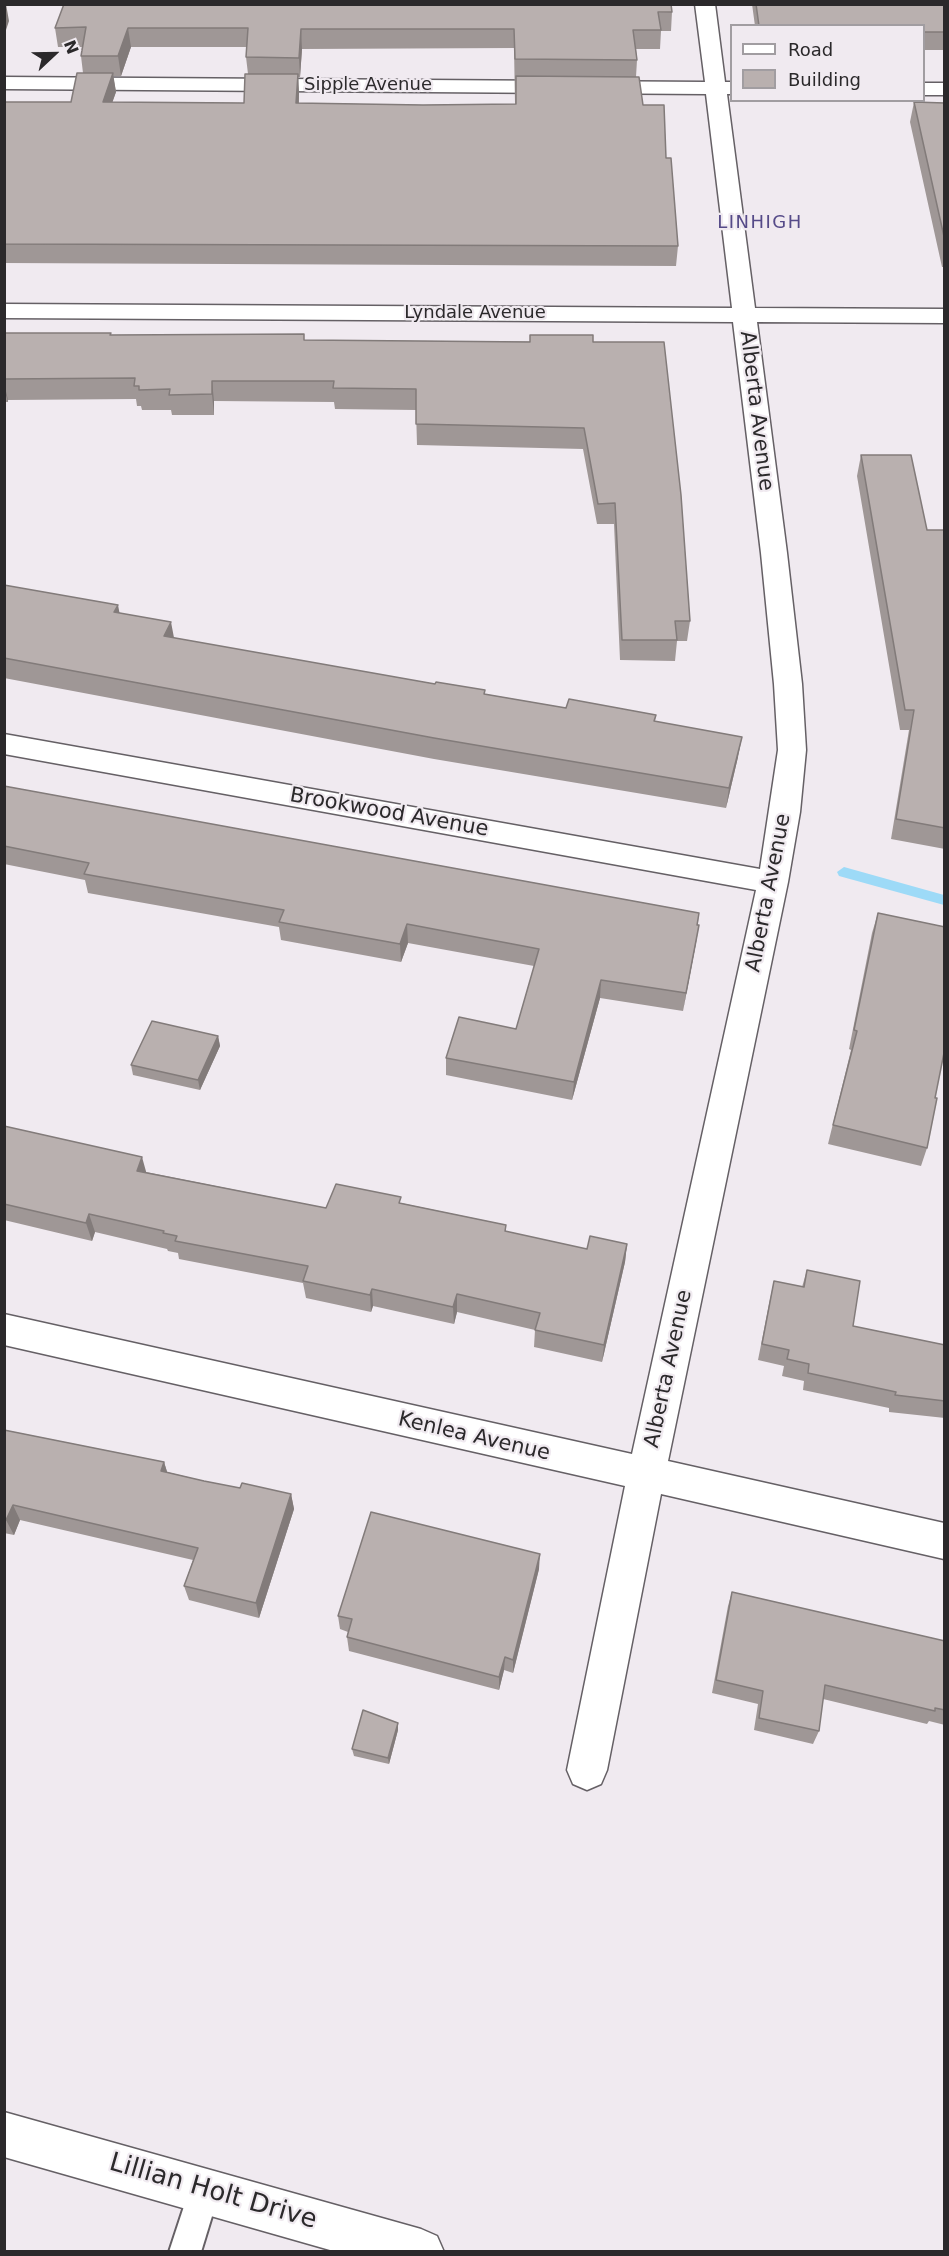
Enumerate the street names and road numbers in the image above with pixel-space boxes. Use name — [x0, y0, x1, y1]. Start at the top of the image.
street label: Sipple Avenue — [304, 74, 432, 96]
street label: Lyndale Avenue — [404, 302, 546, 324]
street label: Alberta Avenue — [734, 330, 778, 492]
street label: Brookwood Avenue — [288, 783, 490, 843]
street label: Alberta Avenue — [741, 812, 797, 974]
street label: Alberta Avenue — [640, 1288, 698, 1450]
street label: Kenlea Avenue — [396, 1407, 552, 1467]
street label: Lillian Holt Drive — [106, 2147, 320, 2237]

